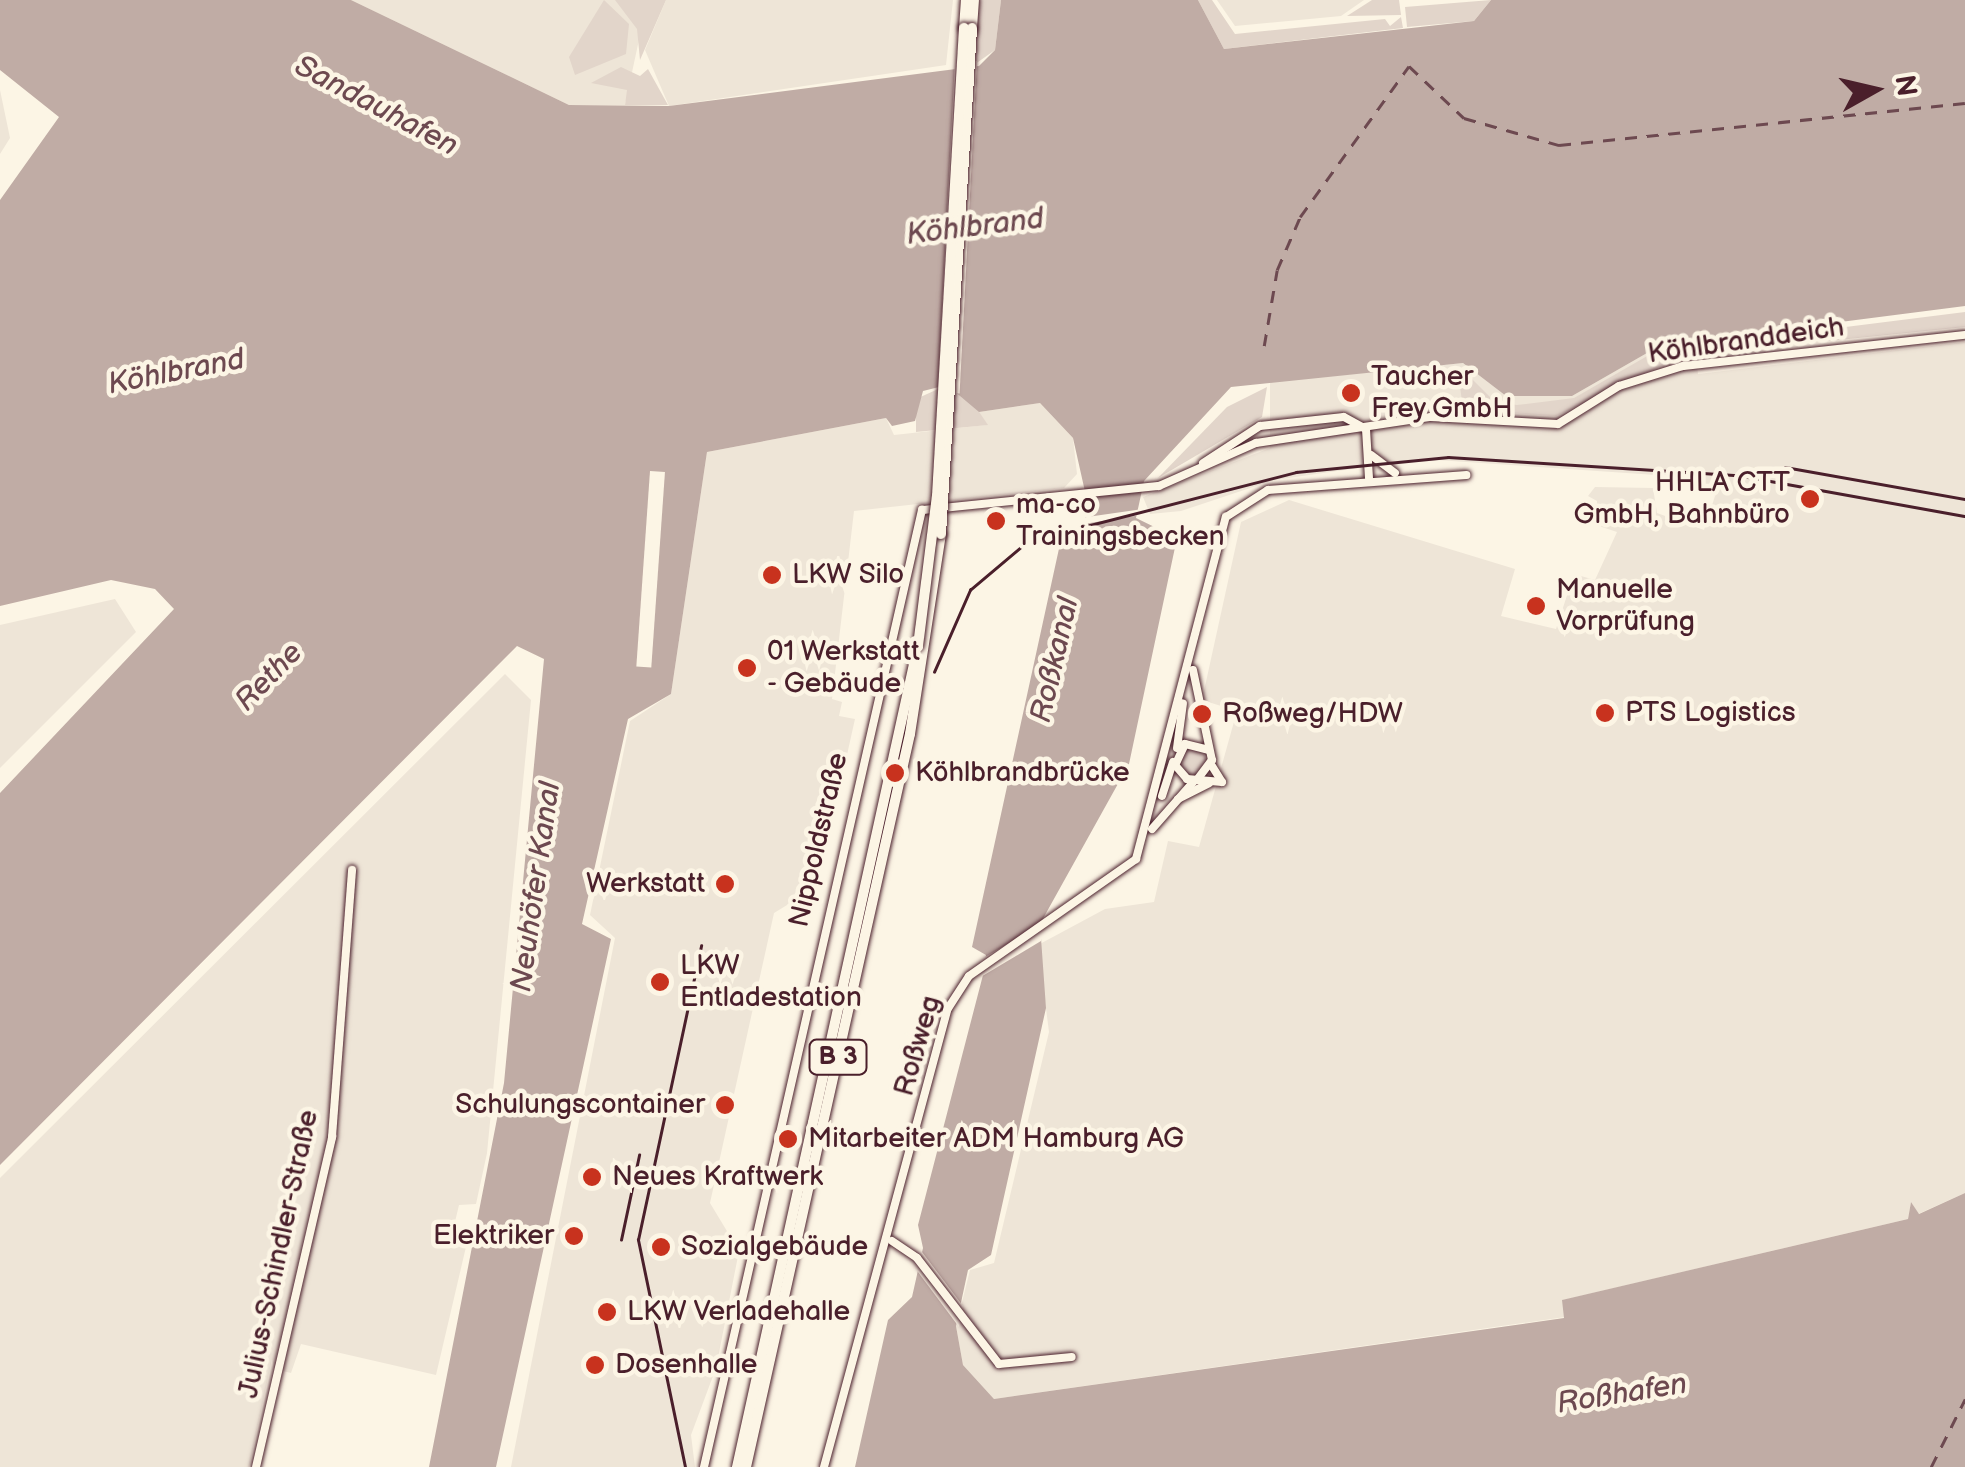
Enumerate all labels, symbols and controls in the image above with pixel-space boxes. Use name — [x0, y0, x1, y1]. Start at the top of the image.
north arrow — [1825, 40, 1925, 140]
water label: Sandauhafen — [288, 48, 464, 164]
text: N — [1887, 73, 1923, 98]
water label: Köhlbrand — [904, 201, 1046, 253]
street label: Köhlbranddeich — [1646, 311, 1846, 371]
water label: Köhlbrand — [105, 341, 247, 403]
place label: Taucher Frey GmbH — [1371, 360, 1514, 426]
marker: Taucher Frey GmbH — [1340, 382, 1362, 404]
place label: HHLA CTT GmbH, Bahnbüro — [1573, 466, 1790, 532]
place label: ma-co Trainingsbecken — [1016, 488, 1224, 554]
marker: HHLA CTT GmbH, Bahnbüro — [1799, 488, 1821, 510]
marker: ma-co Trainingsbecken — [985, 510, 1007, 532]
place label: LKW Silo — [792, 558, 905, 592]
marker: LKW Silo — [761, 564, 783, 586]
place label: Manuelle Vorprüfung — [1556, 573, 1695, 639]
water label: Roßkanal — [1023, 594, 1087, 726]
marker: Manuelle Vorprüfung — [1525, 595, 1547, 617]
water label: Rethe — [228, 635, 310, 719]
place label: 01 Werkstatt - Gebäude — [767, 635, 921, 701]
marker: 01 Werkstatt - Gebäude — [736, 657, 758, 679]
place label: PTS Logistics — [1625, 696, 1796, 730]
place label: Roßweg/HDW — [1222, 697, 1403, 731]
marker: PTS Logistics — [1594, 702, 1616, 724]
marker: Roßweg/HDW — [1191, 703, 1213, 725]
street label: Nippoldstraße — [783, 749, 855, 931]
place label: Köhlbrandbrücke — [915, 756, 1130, 790]
marker: Köhlbrandbrücke — [884, 762, 906, 784]
water label: Neuhöfer Kanal — [503, 780, 569, 994]
place label: Werkstatt — [586, 867, 705, 901]
marker: Werkstatt — [714, 873, 736, 895]
place label: LKW Entladestation — [680, 949, 862, 1015]
marker: LKW Entladestation — [649, 971, 671, 993]
street label: Roßweg — [888, 992, 948, 1100]
road number: B 3 — [808, 1037, 868, 1077]
place label: Schulungscontainer — [455, 1088, 705, 1122]
marker: Schulungscontainer — [714, 1094, 736, 1116]
street label: Julius-Schindler-Straße — [232, 1107, 326, 1401]
place label: Mitarbeiter ADM Hamburg AG — [808, 1122, 1184, 1156]
marker: Mitarbeiter ADM Hamburg AG — [777, 1128, 799, 1150]
place label: Neues Kraftwerk — [612, 1160, 823, 1194]
marker: Neues Kraftwerk — [581, 1166, 603, 1188]
place label: Elektriker — [433, 1219, 554, 1253]
marker: Elektriker — [563, 1225, 585, 1247]
place label: Sozialgebäude — [681, 1230, 868, 1264]
marker: Sozialgebäude — [650, 1236, 672, 1258]
place label: LKW Verladehalle — [627, 1295, 851, 1329]
marker: LKW Verladehalle — [596, 1301, 618, 1323]
place label: Dosenhalle — [615, 1348, 757, 1382]
marker: Dosenhalle — [584, 1354, 606, 1376]
water label: Roßhafen — [1554, 1366, 1690, 1422]

